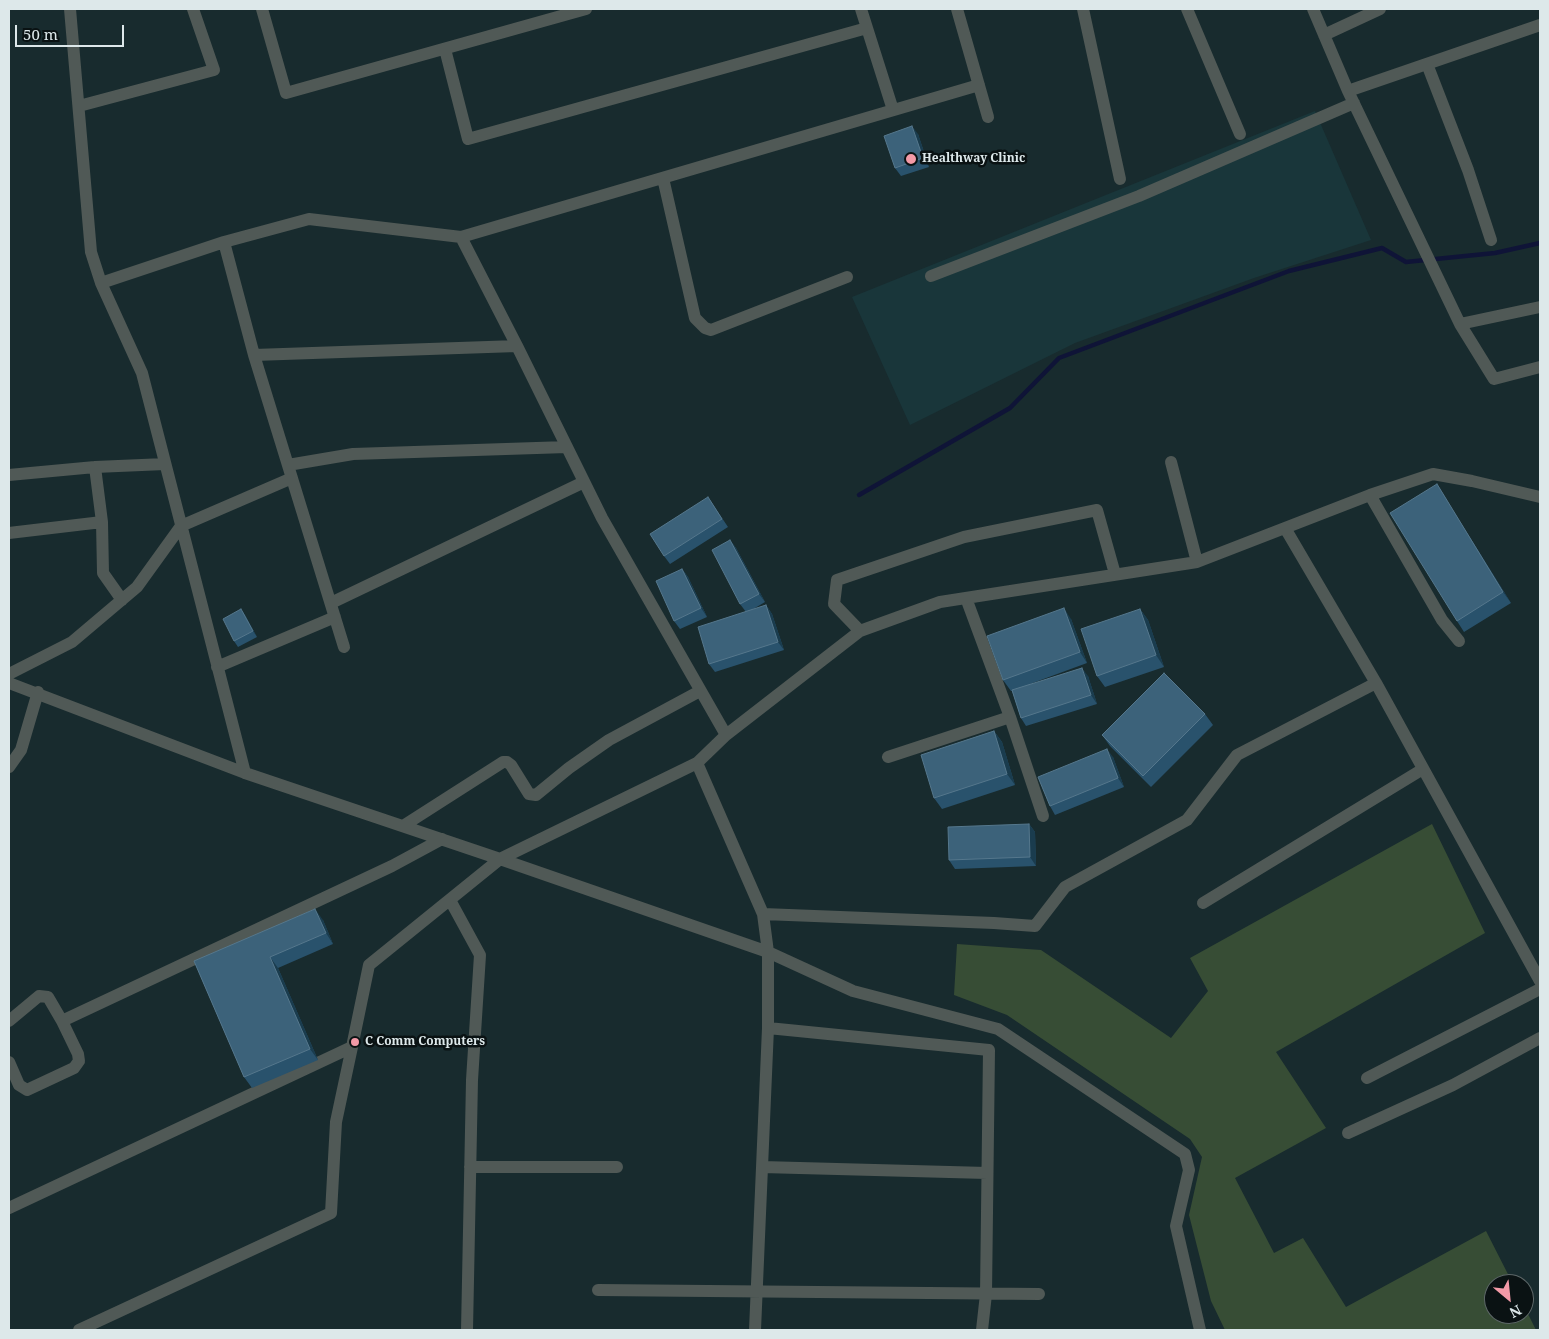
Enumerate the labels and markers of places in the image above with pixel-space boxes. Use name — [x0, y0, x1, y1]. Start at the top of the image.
marker: Healthway Clinic — [904, 152, 918, 166]
place label: Healthway Clinic — [922, 152, 1025, 166]
place label: C Comm Computers — [365, 1035, 485, 1049]
marker: C Comm Computers — [349, 1036, 361, 1048]

